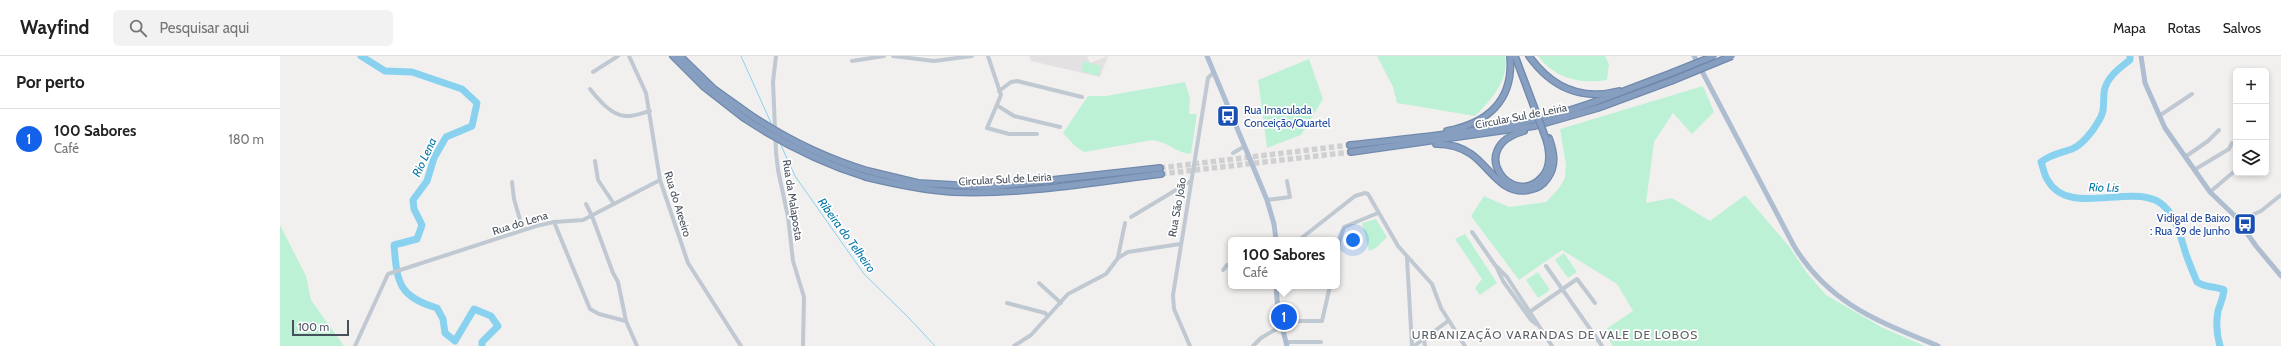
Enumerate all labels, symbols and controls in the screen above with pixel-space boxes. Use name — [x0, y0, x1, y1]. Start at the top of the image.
search box — [113, 10, 393, 46]
text: Wayfind — [20, 16, 89, 39]
icon: search — [127, 17, 149, 39]
text: Pesquisar aqui — [159, 19, 249, 37]
text: Mapa — [2113, 19, 2146, 37]
text: Rotas — [2168, 19, 2201, 37]
text: Salvos — [2223, 19, 2261, 37]
map controls — [2233, 68, 2269, 176]
button: + — [2233, 68, 2269, 104]
text: Por perto — [16, 72, 85, 92]
street label: Circular Sul de Leiria — [1474, 100, 1569, 132]
bus stop icon: Rua Imaculada Conceição/Quartel — [1215, 103, 1241, 129]
place label: Rua Imaculada Conceição/Quartel — [1244, 103, 1331, 130]
button: − — [2233, 104, 2269, 140]
text: 100 Sabores — [54, 122, 136, 140]
text: 1 — [27, 131, 31, 147]
text: 180 m — [228, 131, 264, 147]
water label: Rio Lena — [408, 135, 440, 179]
text: Café — [54, 140, 79, 156]
button: layers — [2233, 140, 2269, 176]
street label: Rua da Malaposta — [780, 159, 806, 242]
street label: Rua do Areeiro — [661, 170, 695, 238]
street label: Circular Sul de Leiria — [958, 170, 1053, 188]
street label: Rua São João — [1165, 176, 1189, 238]
water label: Rio Lis — [2089, 179, 2120, 195]
water label: Ribeira do Telheiro — [815, 195, 879, 275]
street label: Rua do Lena — [491, 208, 550, 238]
place label: Vidigal de Baixo : Rua 29 de Junho — [2150, 211, 2230, 238]
bus stop icon: Vidigal de Baixo : Rua 29 de Junho — [2232, 211, 2258, 237]
your location — [1343, 230, 1363, 250]
popup — [1228, 237, 1340, 289]
text: 100 Sabores — [1243, 246, 1325, 264]
text: Café — [1243, 264, 1268, 280]
pin: 1 — [1271, 302, 1297, 332]
scale bar — [292, 318, 349, 337]
text: 100 m — [298, 320, 329, 334]
district label: URBANIZAÇÃO VARANDAS DE VALE DE LOBOS — [1412, 327, 1698, 342]

